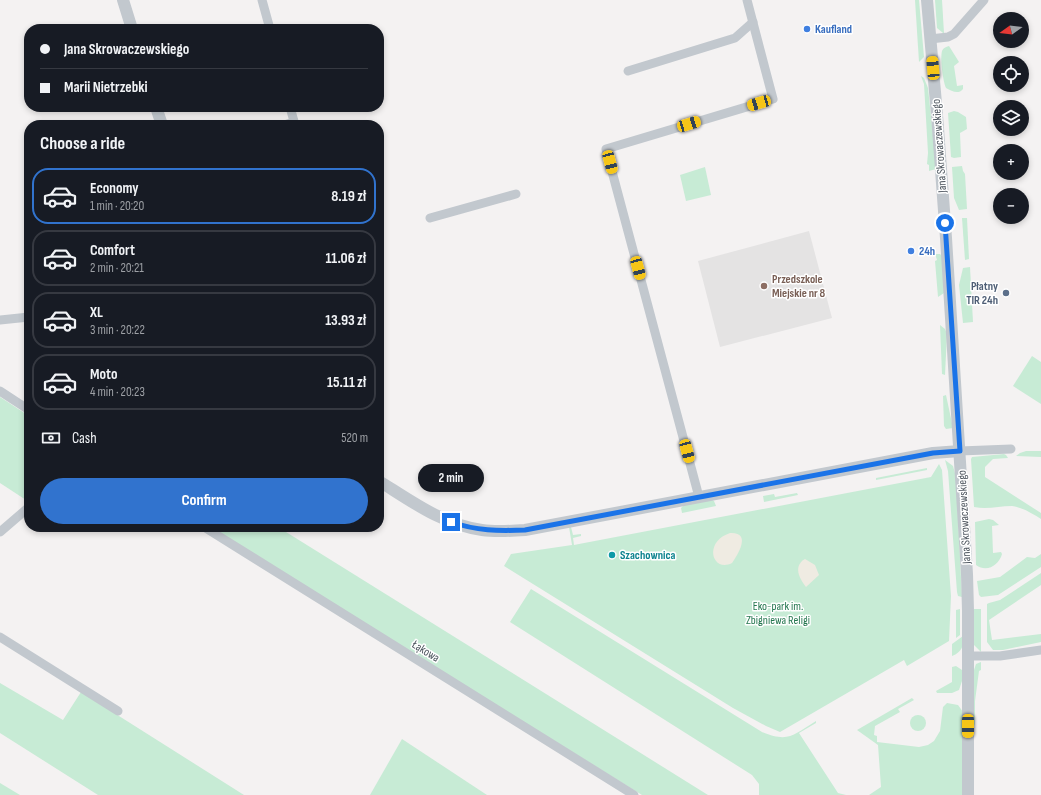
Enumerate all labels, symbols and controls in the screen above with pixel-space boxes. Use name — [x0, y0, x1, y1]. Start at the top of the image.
north arrow — [993, 12, 1029, 48]
map controls — [993, 12, 1029, 224]
place label: Kaufland — [815, 22, 852, 37]
marker: Kaufland — [802, 24, 812, 34]
text: Jana Skrowaczewskiego — [64, 40, 189, 59]
car — [926, 56, 940, 80]
button: locate — [993, 56, 1029, 92]
text: Marii Nietrzebki — [64, 78, 148, 97]
car — [746, 94, 772, 112]
street label: Jana Skrowaczewskiego — [929, 99, 950, 194]
button: layers — [993, 100, 1029, 136]
car — [676, 115, 702, 133]
text: Choose a ride — [40, 133, 125, 154]
button: + — [993, 144, 1029, 180]
car — [601, 149, 619, 175]
icon: car — [42, 178, 78, 214]
text: Economy — [90, 179, 139, 198]
text: 8.19 zł — [331, 187, 366, 206]
button: − — [993, 188, 1029, 224]
text: 1 min · 20:20 — [90, 198, 144, 214]
route start — [936, 214, 954, 232]
icon: car — [42, 240, 78, 276]
text: Comfort — [90, 241, 135, 260]
place label: 24h — [919, 244, 935, 259]
marker: 24h — [906, 246, 916, 256]
text: 11.06 zł — [325, 249, 366, 268]
car — [629, 255, 647, 281]
text: 2 min · 20:21 — [90, 260, 144, 276]
place label: Przedszkole Miejskie nr 8 — [772, 272, 826, 301]
place label: Płatny TIR 24h — [966, 279, 998, 308]
marker: Przedszkole Miejskie nr 8 — [759, 281, 769, 291]
marker: Płatny TIR 24h — [1001, 288, 1011, 298]
icon: car — [42, 302, 78, 338]
text: XL — [90, 303, 103, 322]
text: 13.93 zł — [325, 311, 366, 330]
text: 3 min · 20:22 — [90, 322, 145, 338]
icon: car — [42, 364, 78, 400]
text: Moto — [90, 365, 117, 384]
text: 15.11 zł — [327, 373, 366, 392]
text: 4 min · 20:23 — [90, 384, 145, 400]
icon: cash — [40, 427, 62, 449]
text: Cash — [72, 429, 97, 448]
text: 520 m — [341, 430, 368, 446]
car — [678, 438, 696, 464]
callout: 2 min — [418, 464, 484, 492]
text: 2 min — [439, 470, 463, 486]
street label: Jana Skrowaczewskiego — [955, 470, 974, 565]
button: Confirm — [40, 478, 368, 524]
route end — [442, 513, 460, 531]
place label: Szachownica — [620, 548, 675, 563]
marker: Szachownica — [607, 550, 617, 560]
park label: Eko-park im. Zbigniewa Religi — [746, 599, 810, 628]
street label: Łąkowa — [408, 637, 443, 666]
car — [962, 714, 974, 738]

